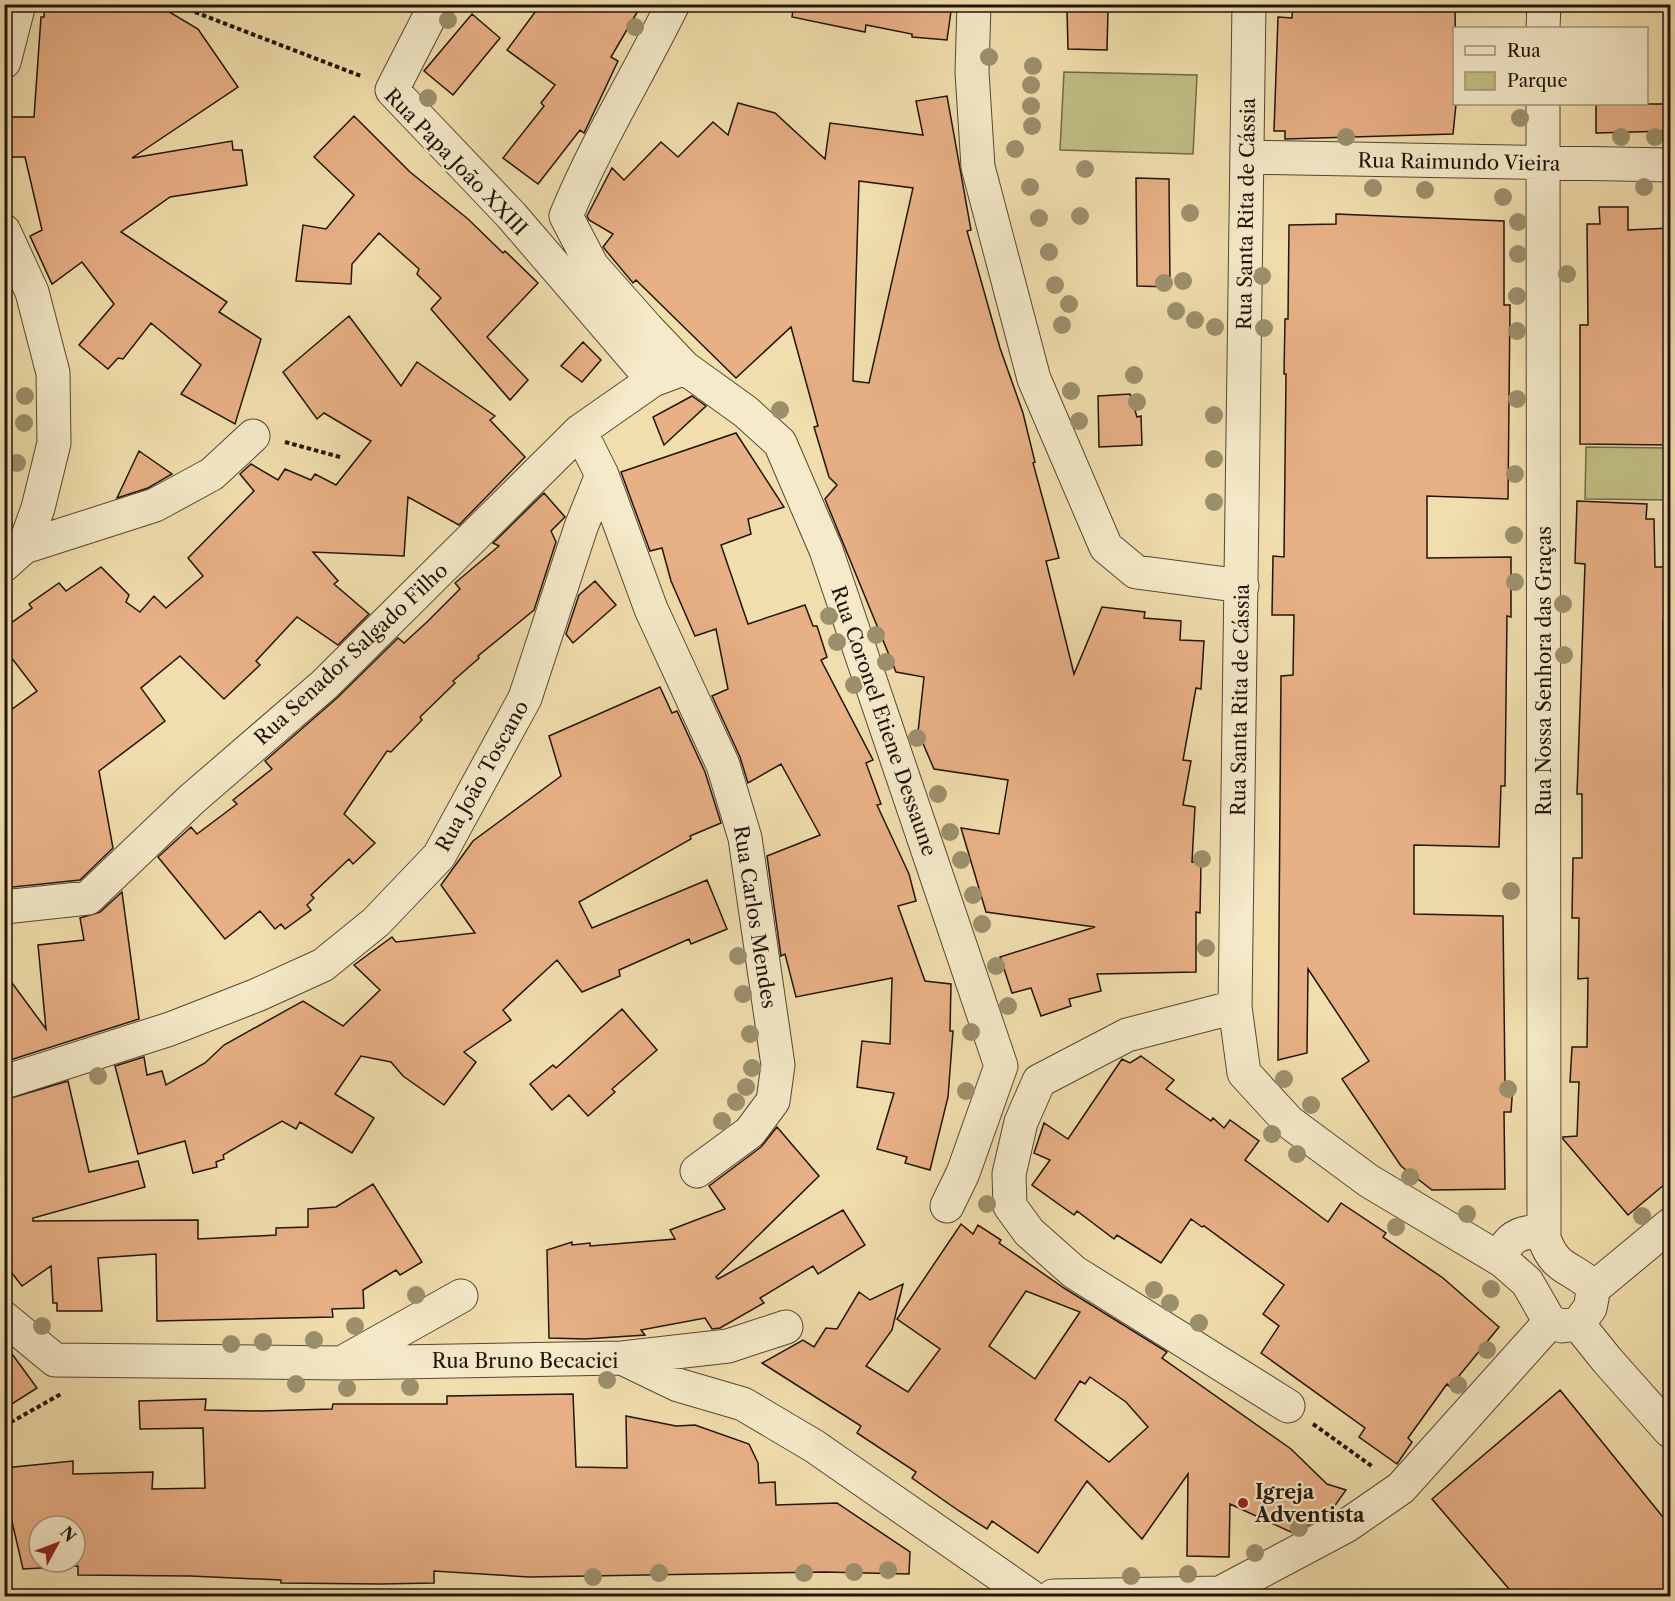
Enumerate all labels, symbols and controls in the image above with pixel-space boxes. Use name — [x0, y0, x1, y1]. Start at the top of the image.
legend — [1453, 27, 1648, 105]
text: Rua — [1507, 40, 1541, 62]
text: Parque — [1507, 70, 1568, 92]
street label: Rua Papa João XXIII — [380, 84, 532, 240]
street label: Rua Santa Rita de Cássia — [1232, 97, 1260, 330]
street label: Rua Raimundo Vieira — [1357, 148, 1561, 176]
street label: Rua Nossa Senhora das Graças — [1532, 526, 1556, 816]
street label: Rua Senador Salgado Filho — [249, 558, 453, 750]
street label: Rua Coronel Etiene Dessaune — [826, 583, 942, 859]
street label: Rua Santa Rita de Cássia — [1226, 583, 1254, 816]
street label: Rua João Toscano — [431, 696, 533, 856]
street label: Rua Carlos Mendes — [729, 824, 781, 1010]
street label: Rua Bruno Becacici — [432, 1349, 618, 1373]
place label: Igreja Adventista — [1254, 1480, 1365, 1527]
marker: Igreja Adventista — [1236, 1496, 1250, 1510]
north arrow — [27, 1514, 87, 1574]
text: N — [56, 1522, 80, 1546]

